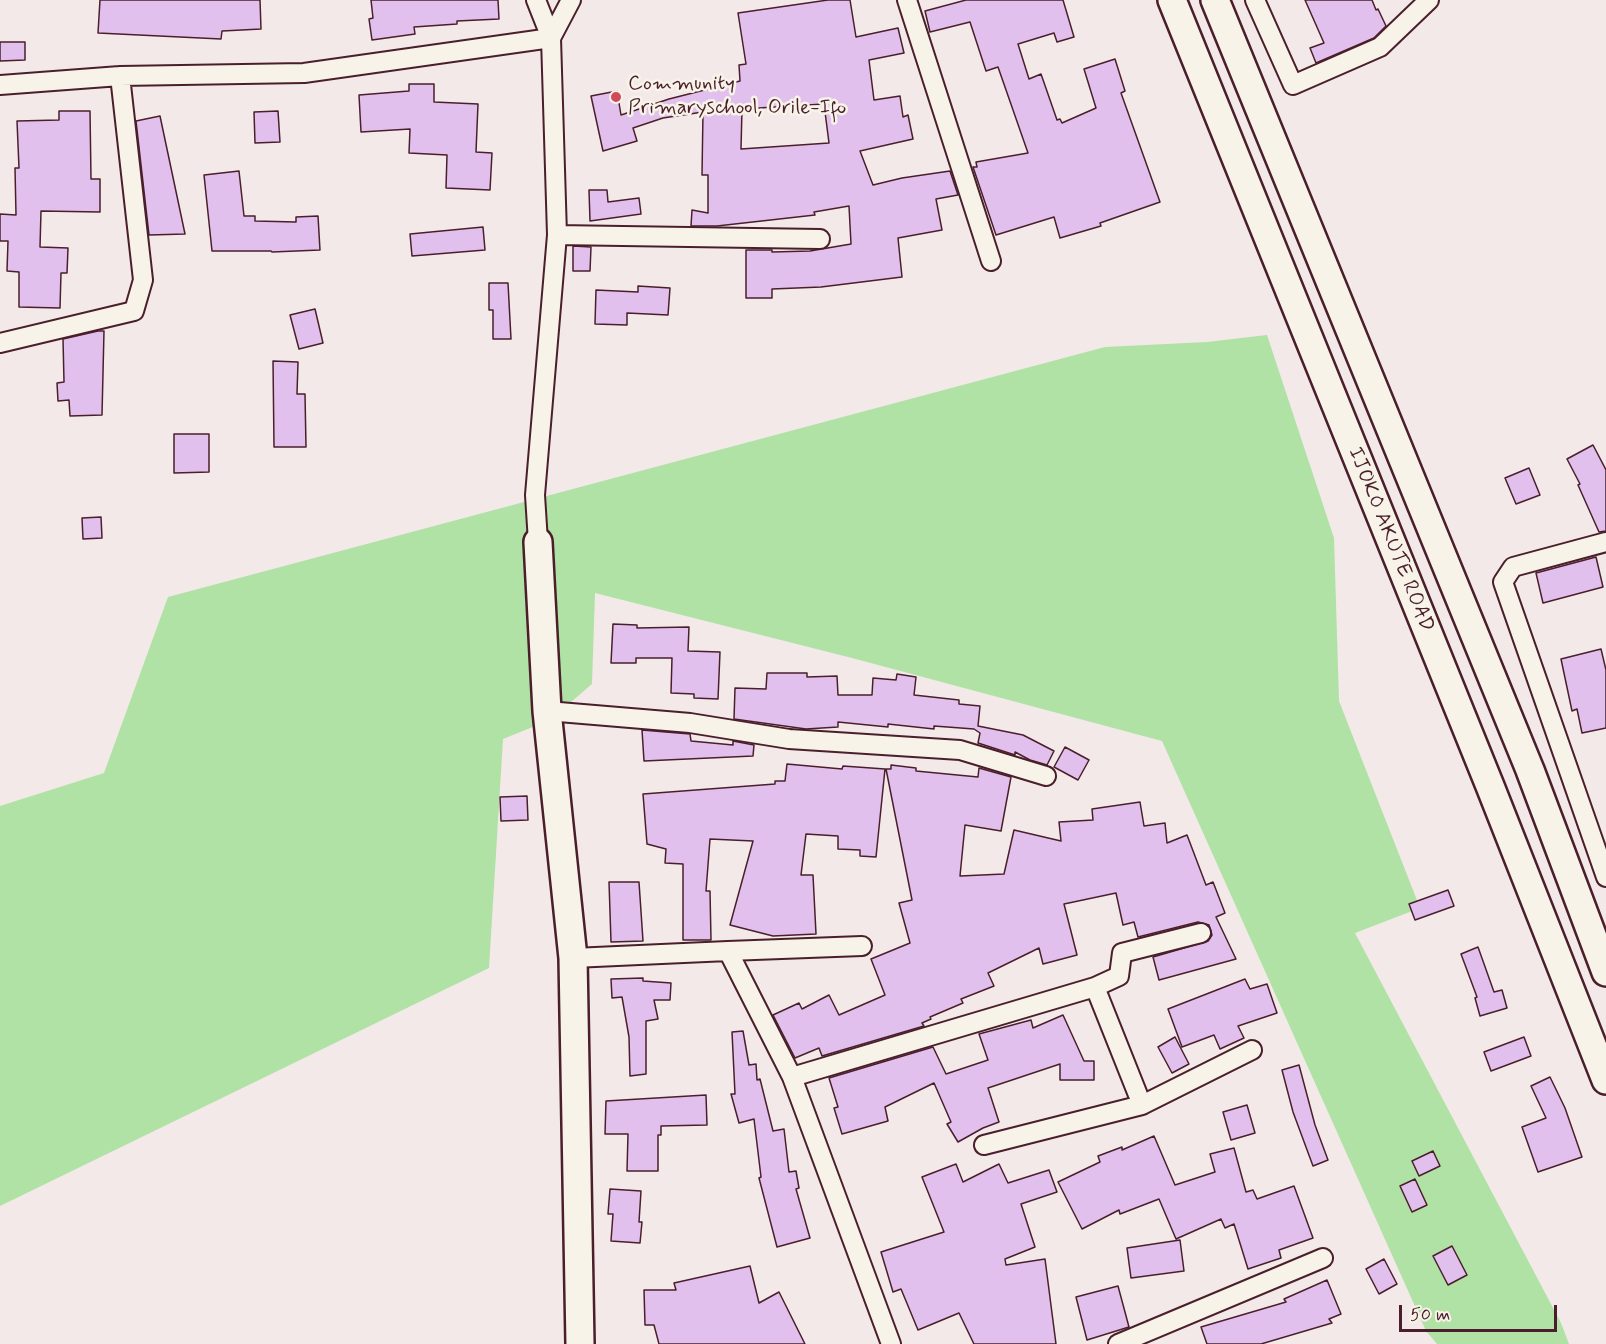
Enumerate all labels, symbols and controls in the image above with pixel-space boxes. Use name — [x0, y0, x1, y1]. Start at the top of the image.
place label: Community Primaryschool, Orile-Ifo — [628, 72, 846, 122]
marker: Community Primaryschool, Orile-Ifo — [609, 90, 623, 104]
street label: IJOKO AKUTE ROAD — [1341, 444, 1439, 636]
scale bar — [1402, 1293, 1560, 1331]
text: 50 m — [1410, 1303, 1450, 1327]

